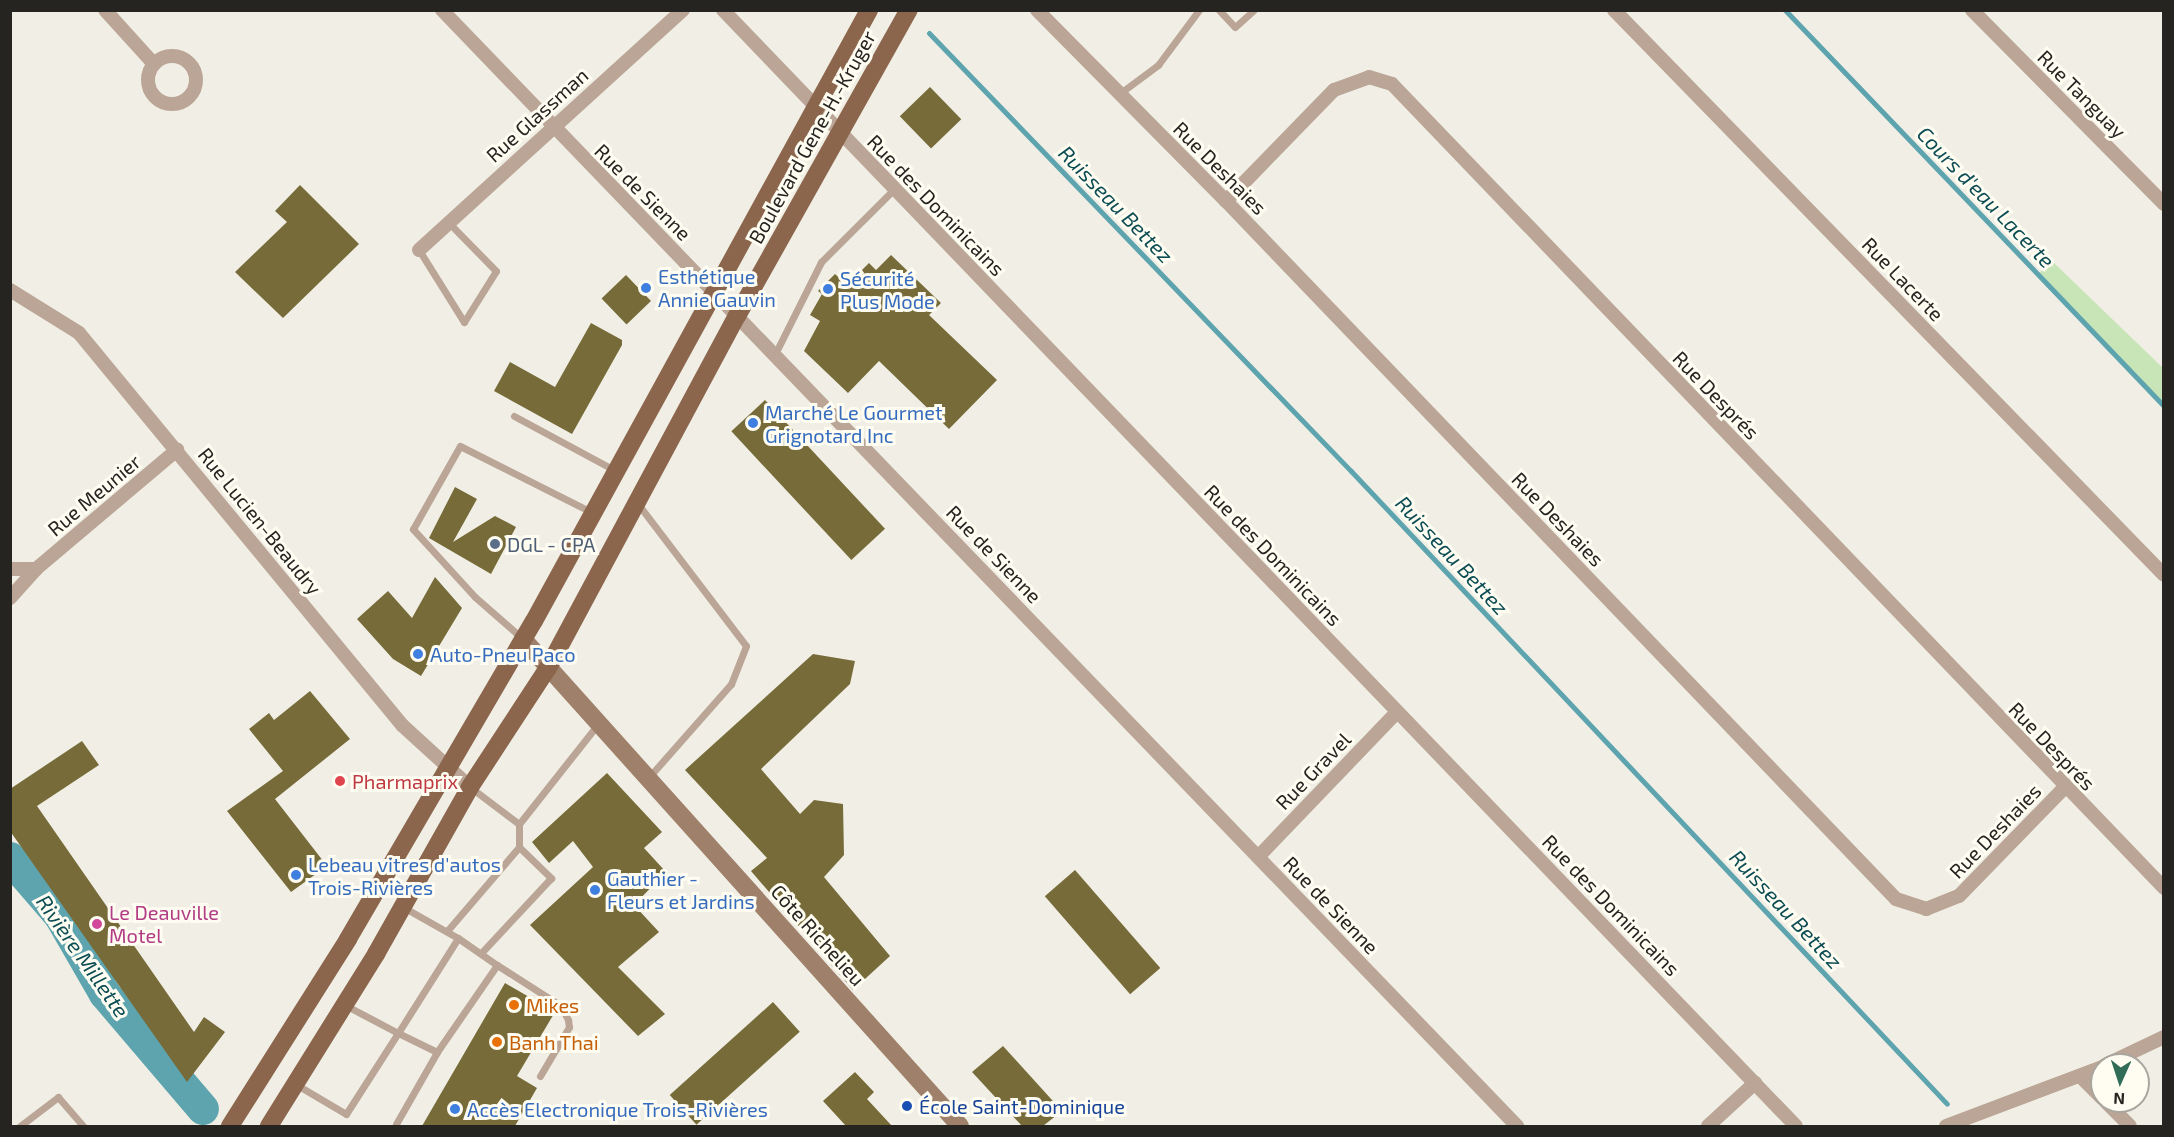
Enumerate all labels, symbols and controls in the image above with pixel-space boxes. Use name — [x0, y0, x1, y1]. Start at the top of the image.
street label: Boulevard Gene-H.-Kruger — [743, 26, 881, 248]
street label: Rue Tanguay — [2033, 45, 2131, 143]
street label: Rue Glassman — [481, 63, 593, 167]
street label: Rue Deshaies — [1169, 117, 1271, 219]
water label: Cours d'eau Lacerte — [1912, 121, 2060, 273]
street label: Rue des Dominicains — [862, 129, 1010, 281]
street label: Rue de Sienne — [590, 139, 696, 245]
water label: Ruisseau Bettez — [1054, 140, 1178, 268]
street label: Rue Lacerte — [1857, 232, 1949, 326]
place label: Esthétique Annie Gauvin — [658, 264, 776, 311]
place label: Sécurité Plus Mode — [840, 266, 935, 313]
marker: Esthétique Annie Gauvin — [639, 281, 653, 295]
marker: Sécurité Plus Mode — [821, 282, 835, 296]
street label: Rue Després — [1668, 346, 1764, 444]
place label: Marché Le Gourmet Grignotard Inc — [765, 400, 943, 447]
marker: Marché Le Gourmet Grignotard Inc — [746, 416, 760, 430]
street label: Rue Lucien-Beaudry — [193, 443, 327, 599]
street label: Rue Meunier — [43, 449, 145, 541]
street label: Rue Deshaies — [1507, 467, 1609, 571]
street label: Rue des Dominicains — [1199, 479, 1347, 631]
water label: Ruisseau Bettez — [1391, 490, 1513, 620]
street label: Rue de Sienne — [941, 500, 1047, 608]
place label: DGL - CPA — [507, 532, 596, 556]
marker: DGL - CPA — [488, 537, 502, 551]
place label: Auto-Pneu Paco — [430, 642, 575, 666]
marker: Auto-Pneu Paco — [411, 647, 425, 661]
street label: Rue Després — [2004, 697, 2100, 795]
street label: Rue Gravel — [1270, 728, 1356, 814]
place label: Pharmaprix — [352, 769, 458, 793]
marker: Pharmaprix — [333, 774, 347, 788]
street label: Rue Deshaies — [1944, 779, 2046, 883]
street label: Rue des Dominicains — [1537, 829, 1685, 981]
water label: Ruisseau Bettez — [1725, 844, 1847, 974]
street label: Rue de Sienne — [1278, 851, 1384, 959]
place label: Lebeau vitres d'autos Trois-Rivières — [308, 852, 501, 899]
place label: Gauthier - Fleurs et Jardins — [607, 867, 755, 914]
marker: Lebeau vitres d'autos Trois-Rivières — [289, 868, 303, 882]
street label: Côte Richelieu — [766, 879, 870, 991]
marker: Gauthier - Fleurs et Jardins — [588, 883, 602, 897]
water label: Rivière Millette — [31, 890, 135, 1022]
place label: Le Deauville Motel — [109, 900, 219, 947]
marker: Le Deauville Motel — [90, 917, 104, 931]
place label: Mikes — [526, 993, 579, 1017]
marker: Mikes — [507, 998, 521, 1012]
place label: Banh Thai — [509, 1030, 599, 1054]
marker: Banh Thai — [490, 1035, 504, 1049]
north arrow — [2090, 1053, 2150, 1113]
text: N — [2113, 1090, 2125, 1109]
place label: École Saint-Dominique — [919, 1094, 1125, 1118]
place label: Accès Electronique Trois-Rivières — [467, 1097, 768, 1121]
marker: École Saint-Dominique — [900, 1099, 914, 1113]
marker: Accès Electronique Trois-Rivières — [448, 1102, 462, 1116]

